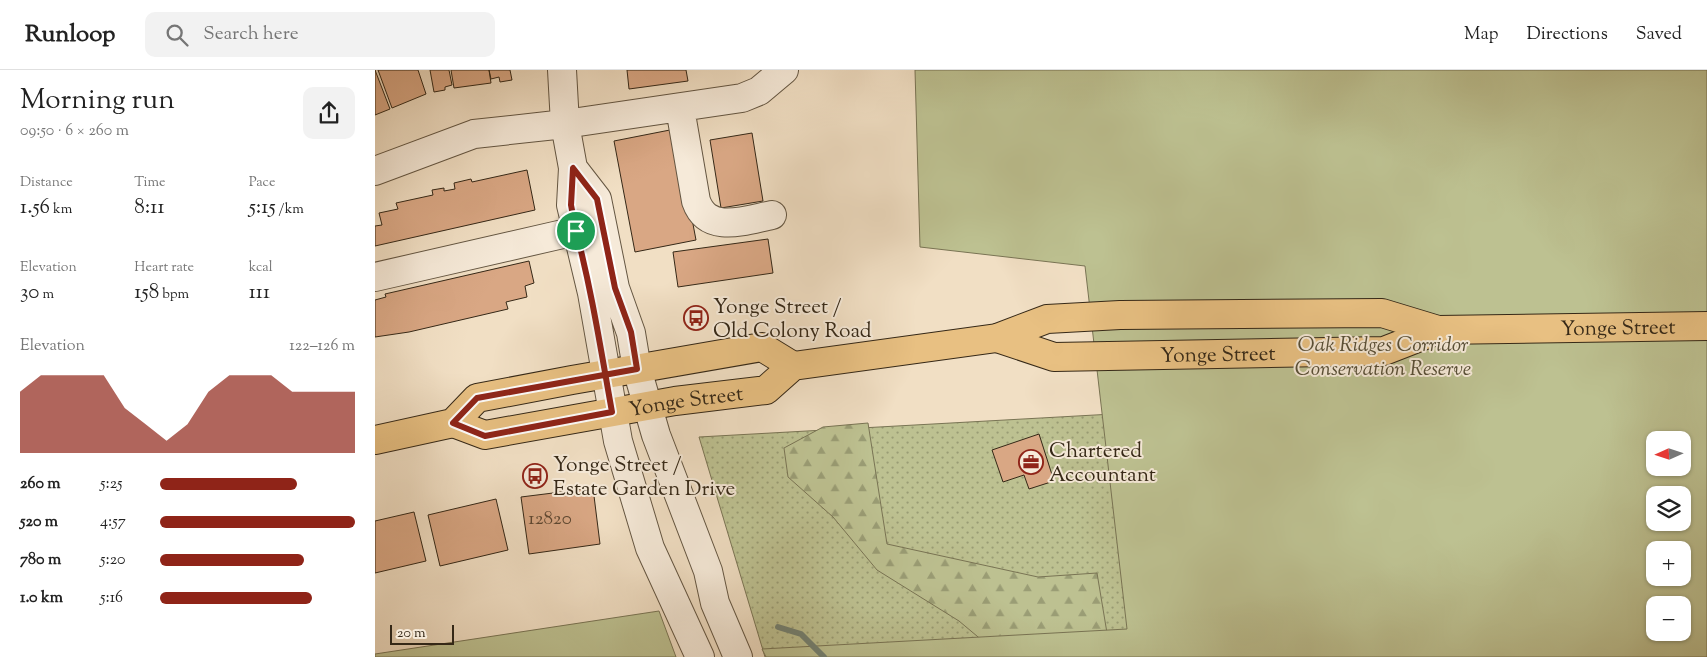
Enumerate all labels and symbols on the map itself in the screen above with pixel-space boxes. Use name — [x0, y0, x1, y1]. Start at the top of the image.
pin — [555, 210, 597, 252]
place label: Yonge Street / Old Colony Road — [713, 293, 872, 347]
bus stop icon: Yonge Street / Old Colony Road — [683, 305, 709, 331]
street label: Yonge Street — [1560, 313, 1676, 345]
park label: Oak Ridges Corridor Conservation Reserve — [1295, 331, 1471, 385]
street label: Yonge Street — [1160, 340, 1276, 372]
street label: Yonge Street — [627, 380, 745, 426]
north arrow — [1646, 431, 1691, 476]
place label: Chartered Accountant — [1049, 437, 1156, 491]
office icon: Chartered Accountant — [1018, 449, 1044, 475]
place label: Yonge Street / Estate Garden Drive — [553, 451, 735, 505]
bus stop icon: Yonge Street / Estate Garden Drive — [522, 463, 548, 489]
house number: 12820 — [528, 506, 572, 533]
scale bar — [390, 622, 454, 645]

